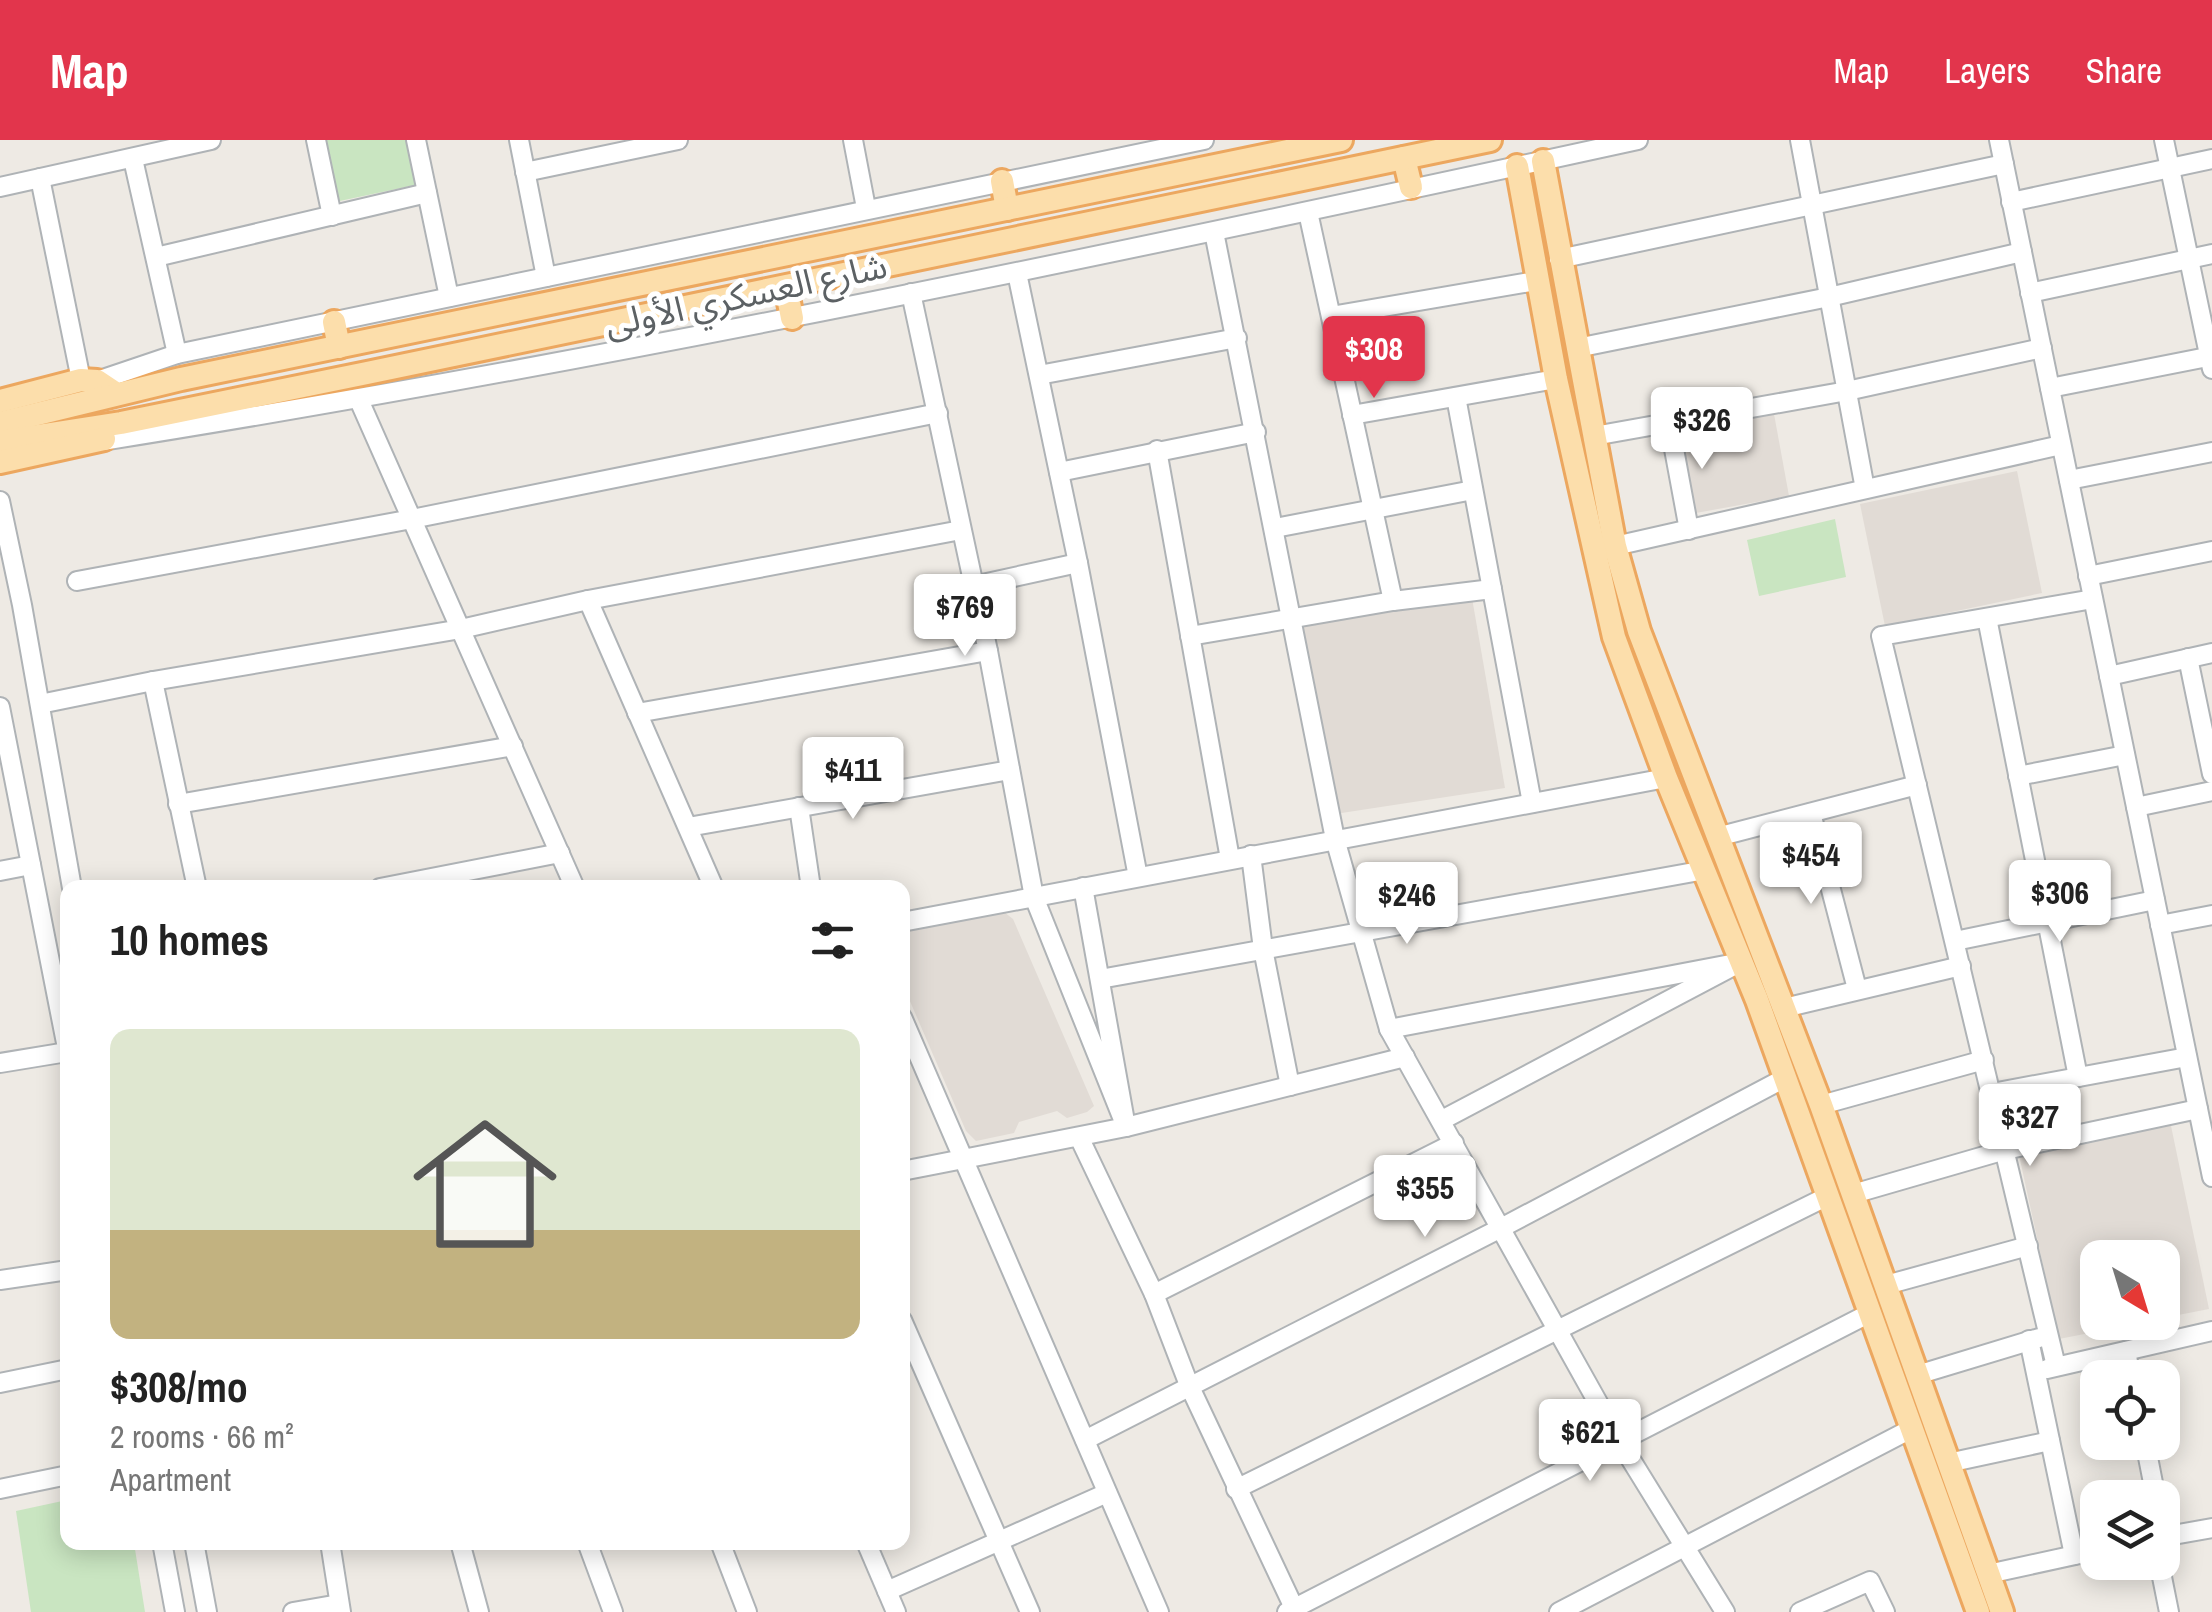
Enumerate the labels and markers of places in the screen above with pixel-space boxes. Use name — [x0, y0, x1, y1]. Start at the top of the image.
pin: $308 — [1315, 316, 1433, 401]
pin: $326 — [1643, 387, 1761, 472]
pin: $769 — [906, 574, 1024, 659]
pin: $411 — [794, 737, 912, 822]
pin: $454 — [1752, 822, 1870, 907]
pin: $306 — [2001, 860, 2119, 945]
pin: $246 — [1348, 862, 1466, 947]
pin: $327 — [1971, 1084, 2089, 1169]
pin: $355 — [1366, 1155, 1484, 1240]
pin: $621 — [1531, 1399, 1649, 1484]

